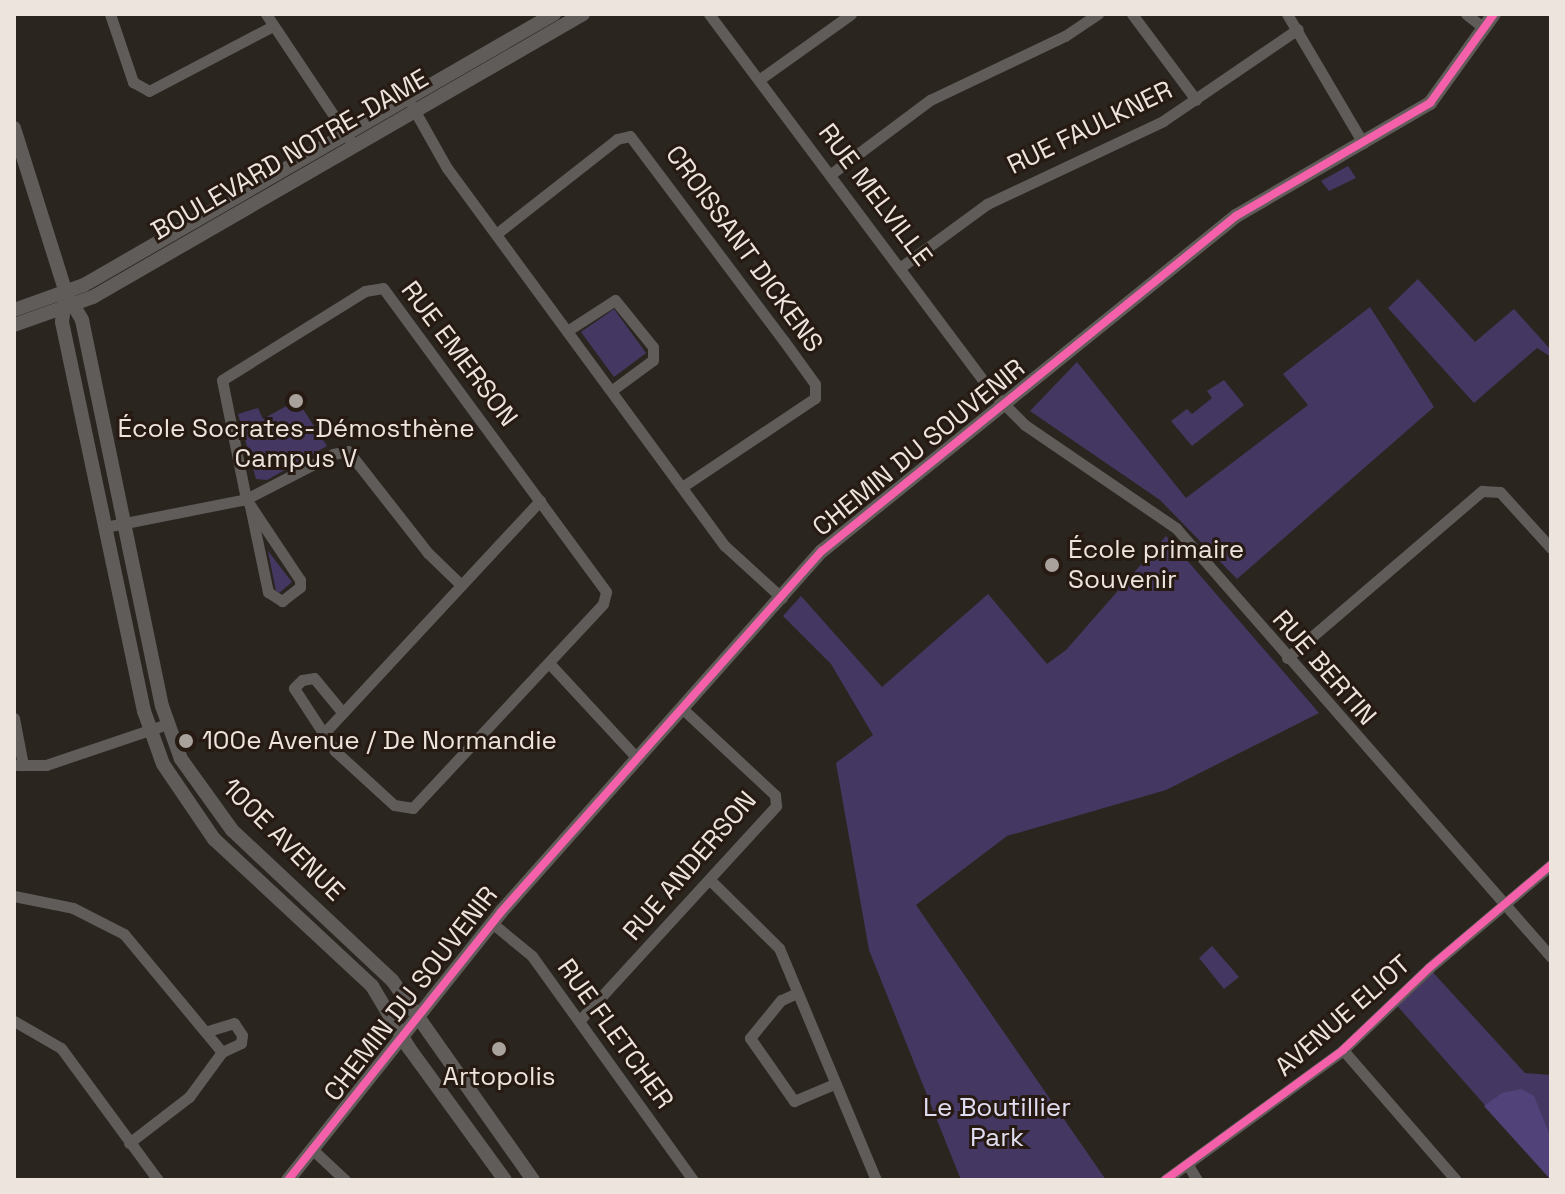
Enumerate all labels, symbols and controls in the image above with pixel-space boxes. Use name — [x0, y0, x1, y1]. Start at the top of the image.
street label: BOULEVARD NOTRE-DAME — [146, 63, 434, 247]
street label: RUE FAULKNER — [1002, 75, 1178, 181]
street label: RUE MELVILLE — [811, 118, 939, 272]
street label: CROISSANT DICKENS — [658, 139, 830, 359]
street label: RUE EMERSON — [394, 275, 524, 433]
street label: CHEMIN DU SOUVENIR — [807, 353, 1031, 543]
marker: École Socrates-Démosthène Campus V — [287, 392, 305, 410]
place label: École Socrates-Démosthène Campus V — [117, 413, 475, 474]
place label: École primaire Souvenir — [1068, 534, 1244, 596]
marker: École primaire Souvenir — [1043, 556, 1061, 574]
street label: RUE BERTIN — [1266, 604, 1382, 732]
place label: 100e Avenue / De Normandie — [202, 725, 557, 757]
marker: 100e Avenue / De Normandie — [177, 732, 195, 750]
street label: 100E AVENUE — [215, 772, 351, 908]
street label: RUE ANDERSON — [617, 785, 763, 947]
street label: CHEMIN DU SOUVENIR — [318, 880, 504, 1108]
street label: AVENUE ELIOT — [1269, 949, 1417, 1083]
street label: RUE FLETCHER — [550, 953, 680, 1115]
marker: Artopolis — [490, 1040, 508, 1058]
place label: Artopolis — [443, 1061, 555, 1093]
park label: Le Boutillier Park — [923, 1092, 1071, 1154]

